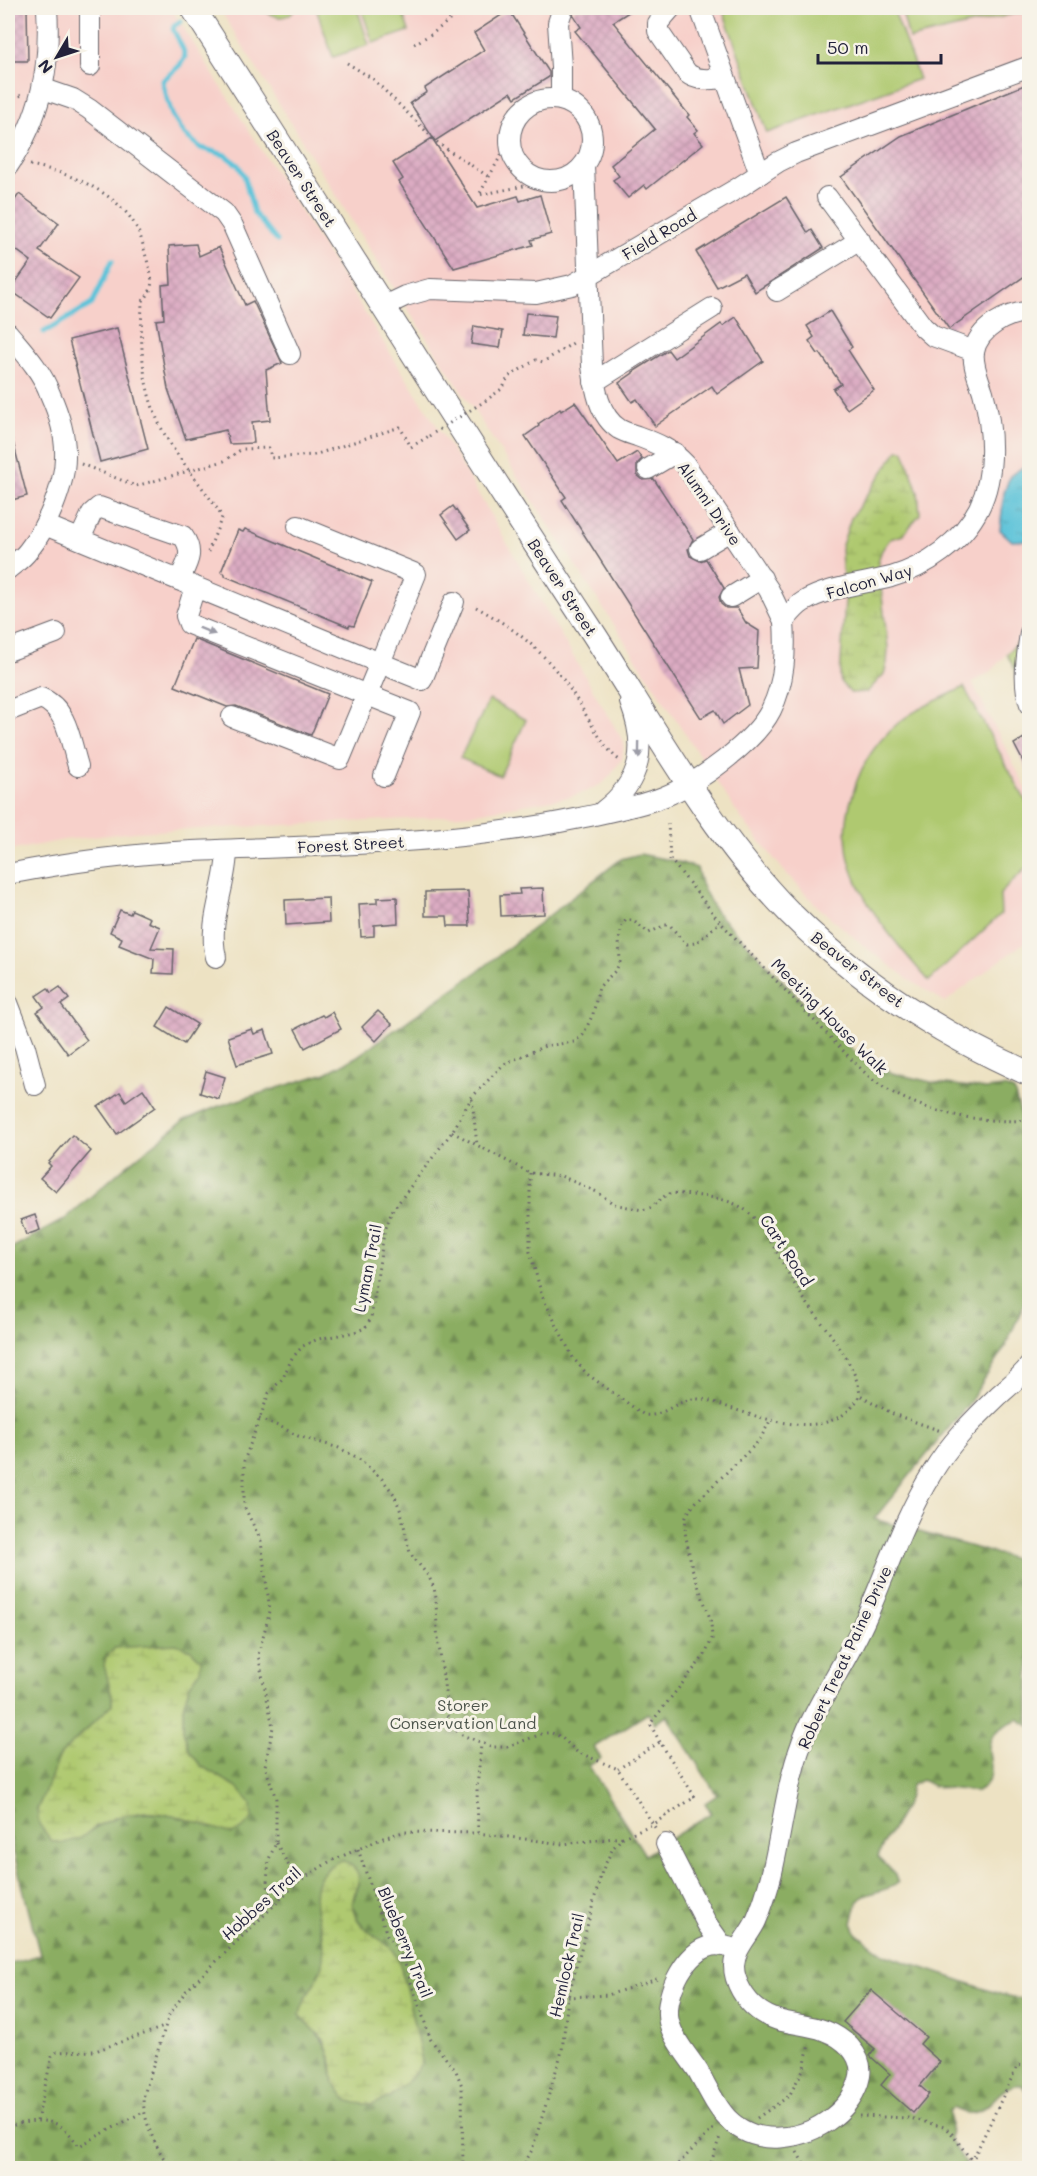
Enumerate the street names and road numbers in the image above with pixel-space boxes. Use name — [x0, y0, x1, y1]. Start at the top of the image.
street label: Beaver Street — [263, 125, 341, 231]
street label: Field Road — [618, 204, 700, 264]
street label: Alumni Drive — [673, 457, 747, 549]
street label: Beaver Street — [524, 534, 602, 640]
street label: Falcon Way — [824, 559, 914, 603]
street label: Forest Street — [297, 831, 405, 857]
street label: Beaver Street — [807, 926, 909, 1012]
street label: Meeting House Walk — [767, 953, 893, 1079]
street label: Cart Road — [756, 1210, 818, 1290]
street label: Lyman Trail — [348, 1222, 386, 1314]
street label: Robert Treat Paine Drive — [792, 1562, 896, 1752]
street label: Hobbes Trail — [217, 1862, 305, 1944]
street label: Blueberry Trail — [374, 1883, 438, 2001]
street label: Hemlock Trail — [544, 1911, 588, 2019]

